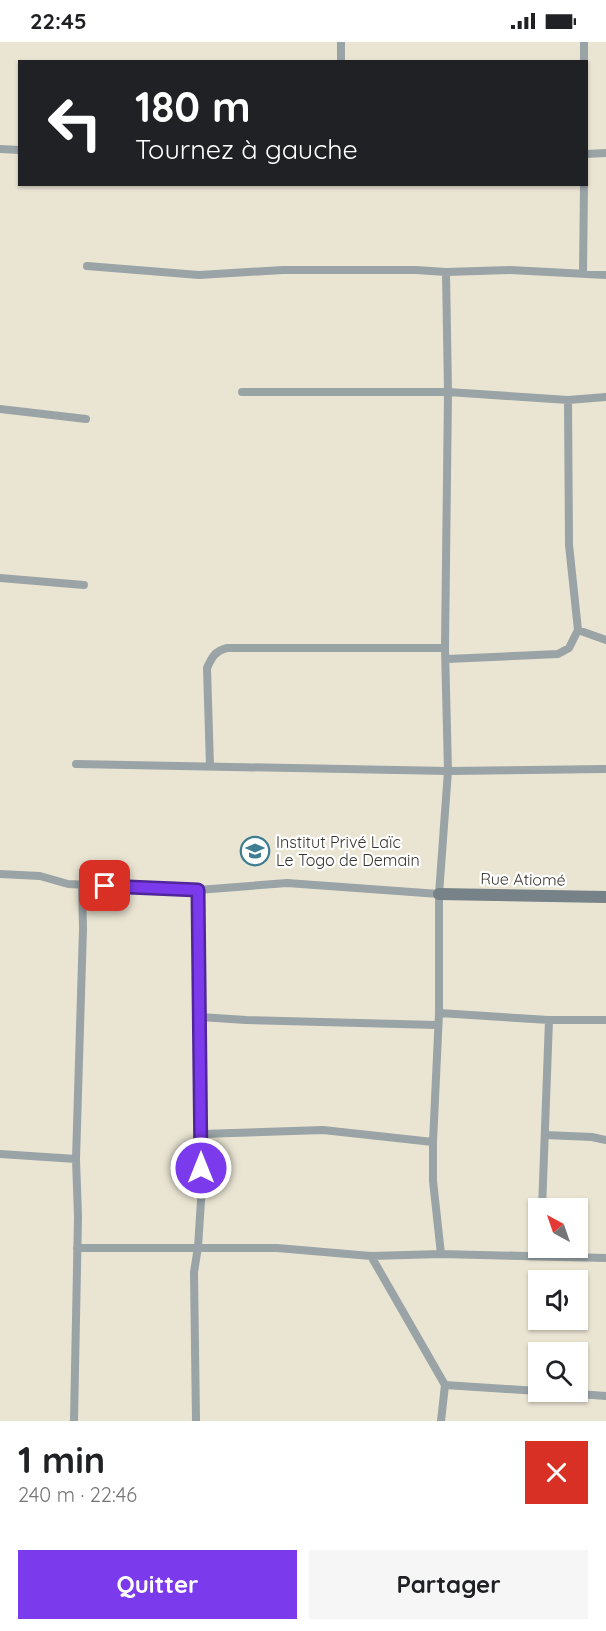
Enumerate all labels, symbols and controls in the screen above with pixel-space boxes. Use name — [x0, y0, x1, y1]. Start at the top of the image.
text: 22:45 — [30, 7, 87, 35]
text: 180 m — [135, 80, 251, 133]
icon: left — [36, 84, 114, 162]
text: Tournez à gauche — [135, 132, 358, 166]
place label: Institut Privé Laïc Le Togo de Demain — [276, 832, 420, 870]
school or university icon: Institut Privé Laïc Le Togo de Demain — [239, 835, 271, 867]
pin — [79, 860, 130, 911]
street label: Rue Atiomé — [480, 868, 566, 890]
icon: arrive — [88, 869, 121, 902]
position arrow — [169, 1136, 233, 1200]
north arrow — [528, 1198, 588, 1258]
map controls — [528, 1198, 588, 1402]
button: sound — [528, 1270, 588, 1330]
button: search — [528, 1342, 588, 1402]
text: 1 min — [18, 1437, 105, 1482]
button: close — [525, 1441, 588, 1504]
text: 240 m · 22:46 — [18, 1482, 137, 1507]
button: Quitter — [18, 1550, 297, 1619]
button: Partager — [309, 1550, 588, 1619]

